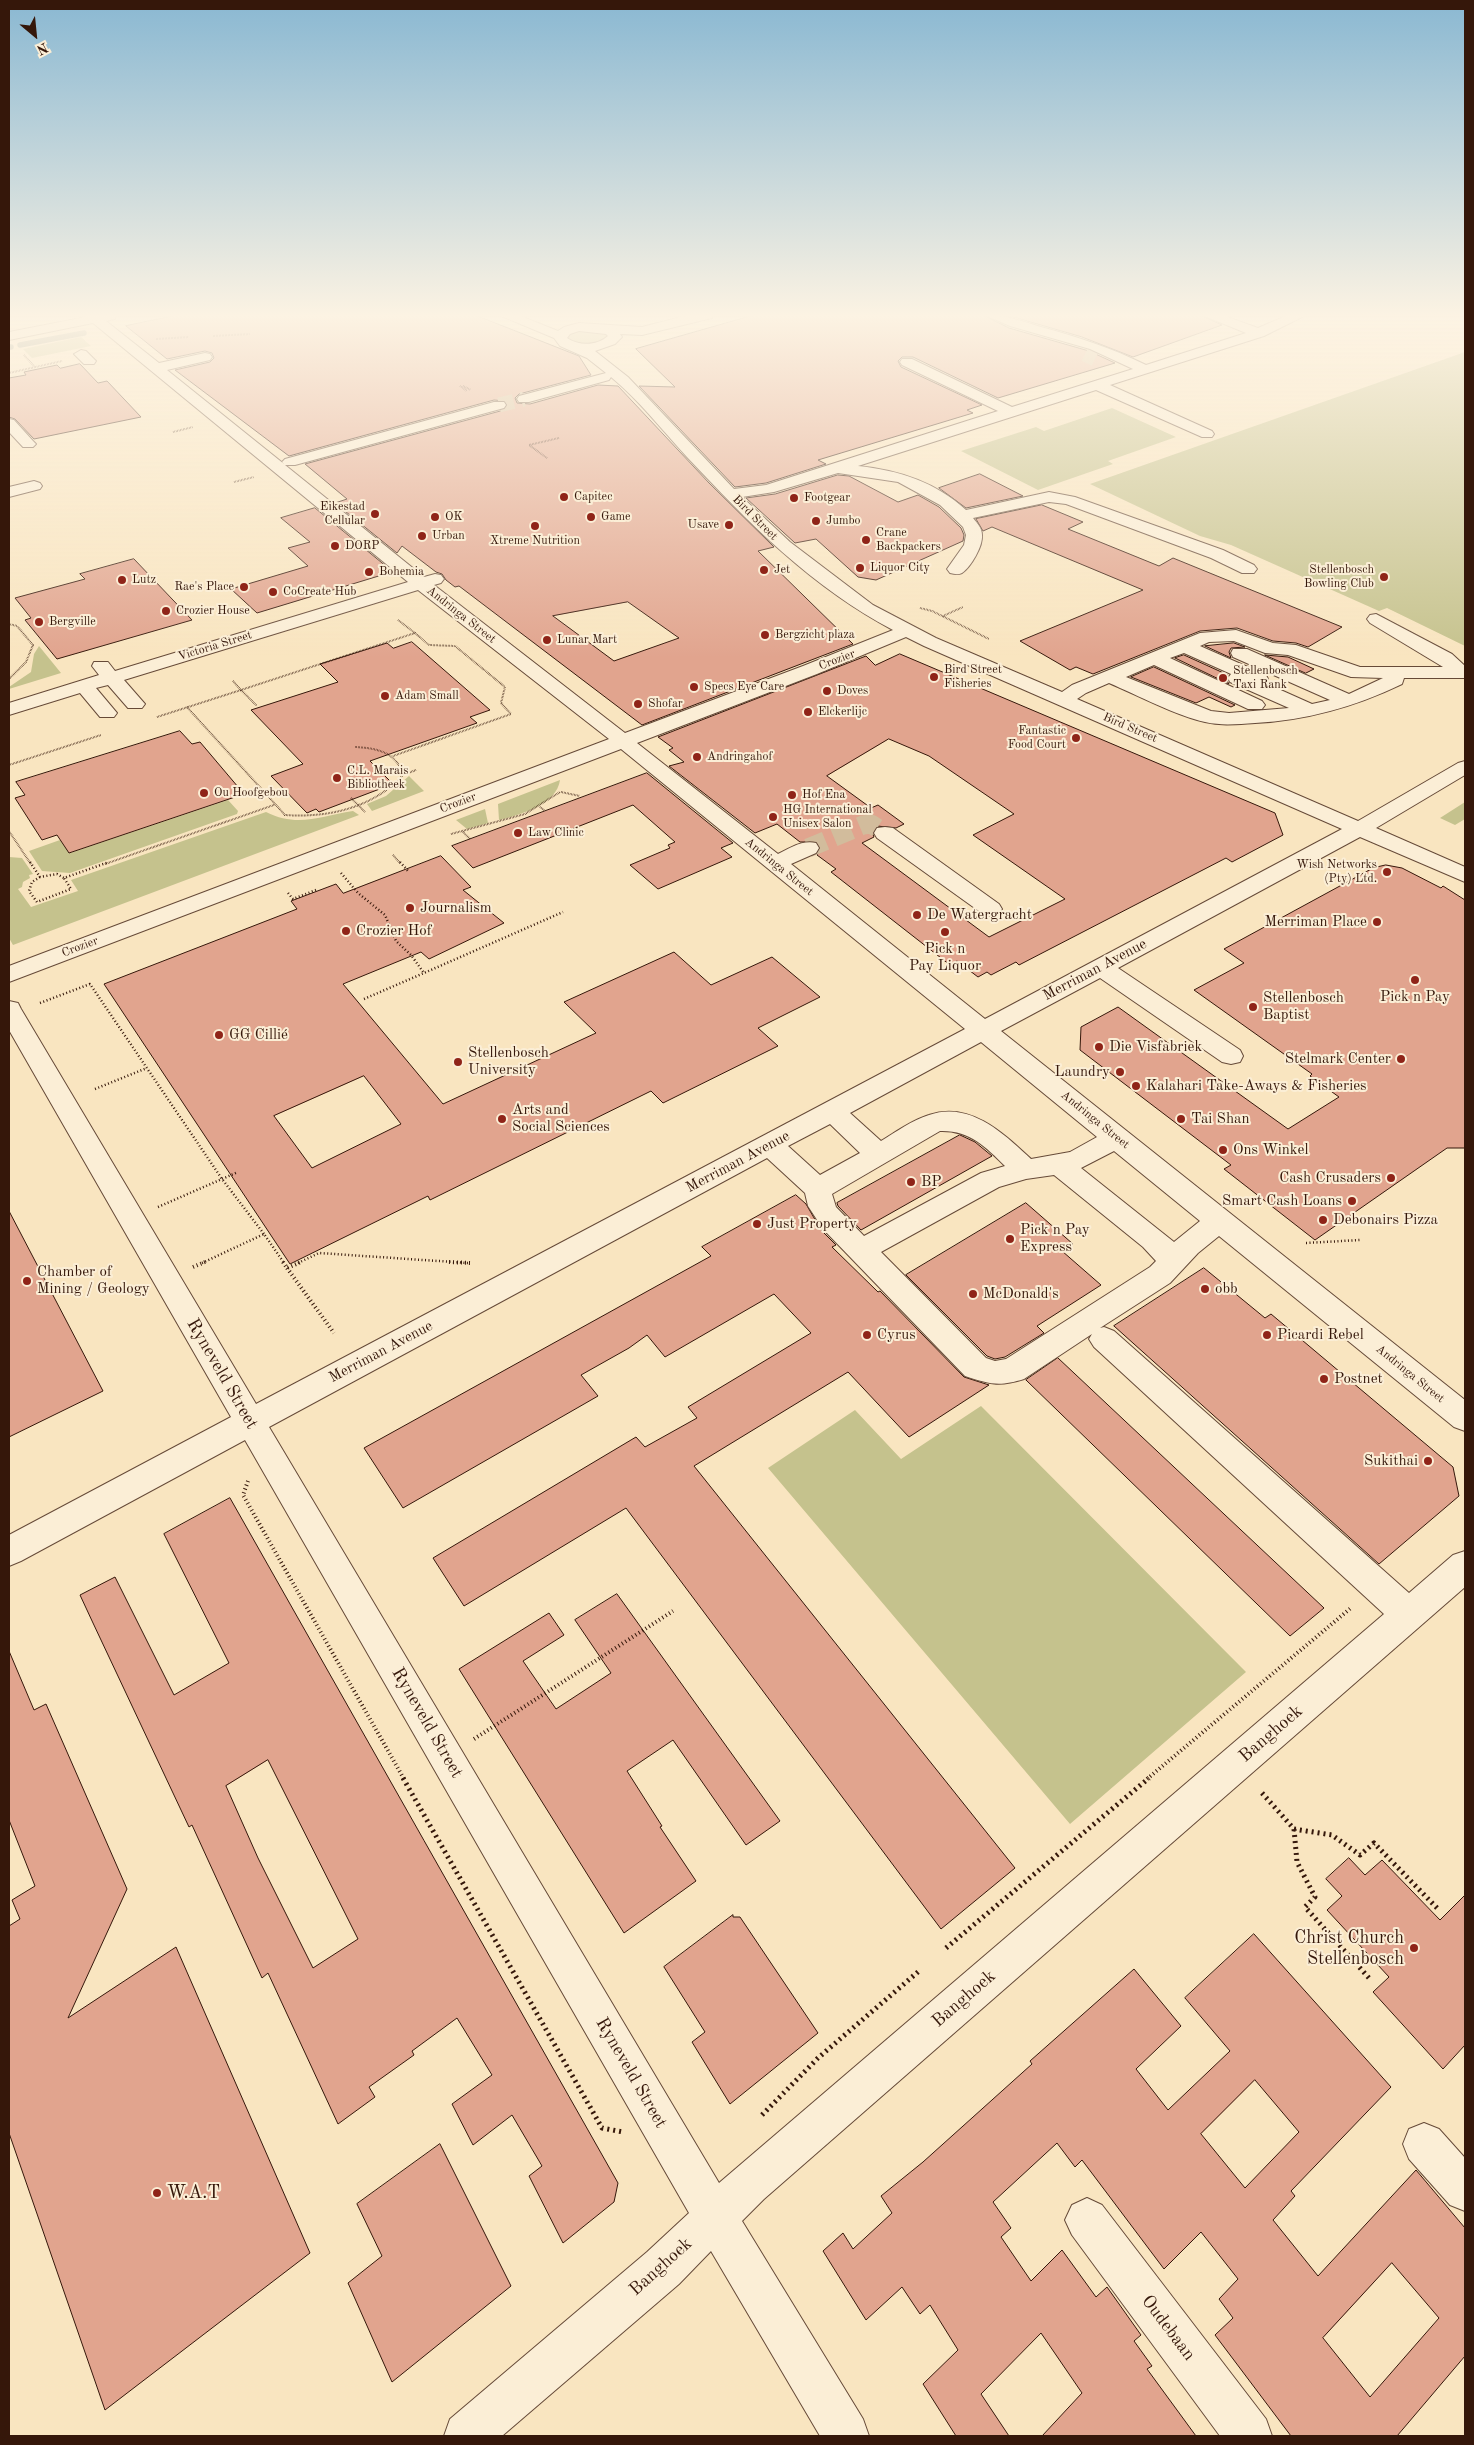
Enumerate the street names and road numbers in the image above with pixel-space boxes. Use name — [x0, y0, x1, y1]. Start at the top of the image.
street label: Bird Street — [729, 492, 781, 544]
street label: Andringa Street — [423, 583, 499, 647]
street label: Victoria Street — [176, 628, 254, 664]
street label: Crozier — [817, 646, 857, 674]
street label: Bird Street — [1101, 710, 1159, 746]
street label: Crozier — [438, 789, 478, 817]
street label: Andringa Street — [742, 835, 816, 899]
street label: Crozier — [60, 933, 100, 961]
street label: Merriman Avenue — [1040, 935, 1150, 1005]
street label: Andringa Street — [1058, 1088, 1132, 1152]
street label: Merriman Avenue — [683, 1127, 793, 1197]
street label: Ryneveld Street — [182, 1315, 262, 1433]
street label: Merriman Avenue — [326, 1317, 436, 1387]
street label: Andringa Street — [1373, 1342, 1447, 1406]
street label: Ryneveld Street — [387, 1664, 467, 1782]
street label: Banghoek — [1235, 1701, 1307, 1767]
street label: Banghoek — [928, 1966, 1000, 2032]
street label: Ryneveld Street — [591, 2014, 671, 2132]
street label: Banghoek — [625, 2233, 697, 2301]
street label: Oudebaan — [1136, 2291, 1200, 2365]

